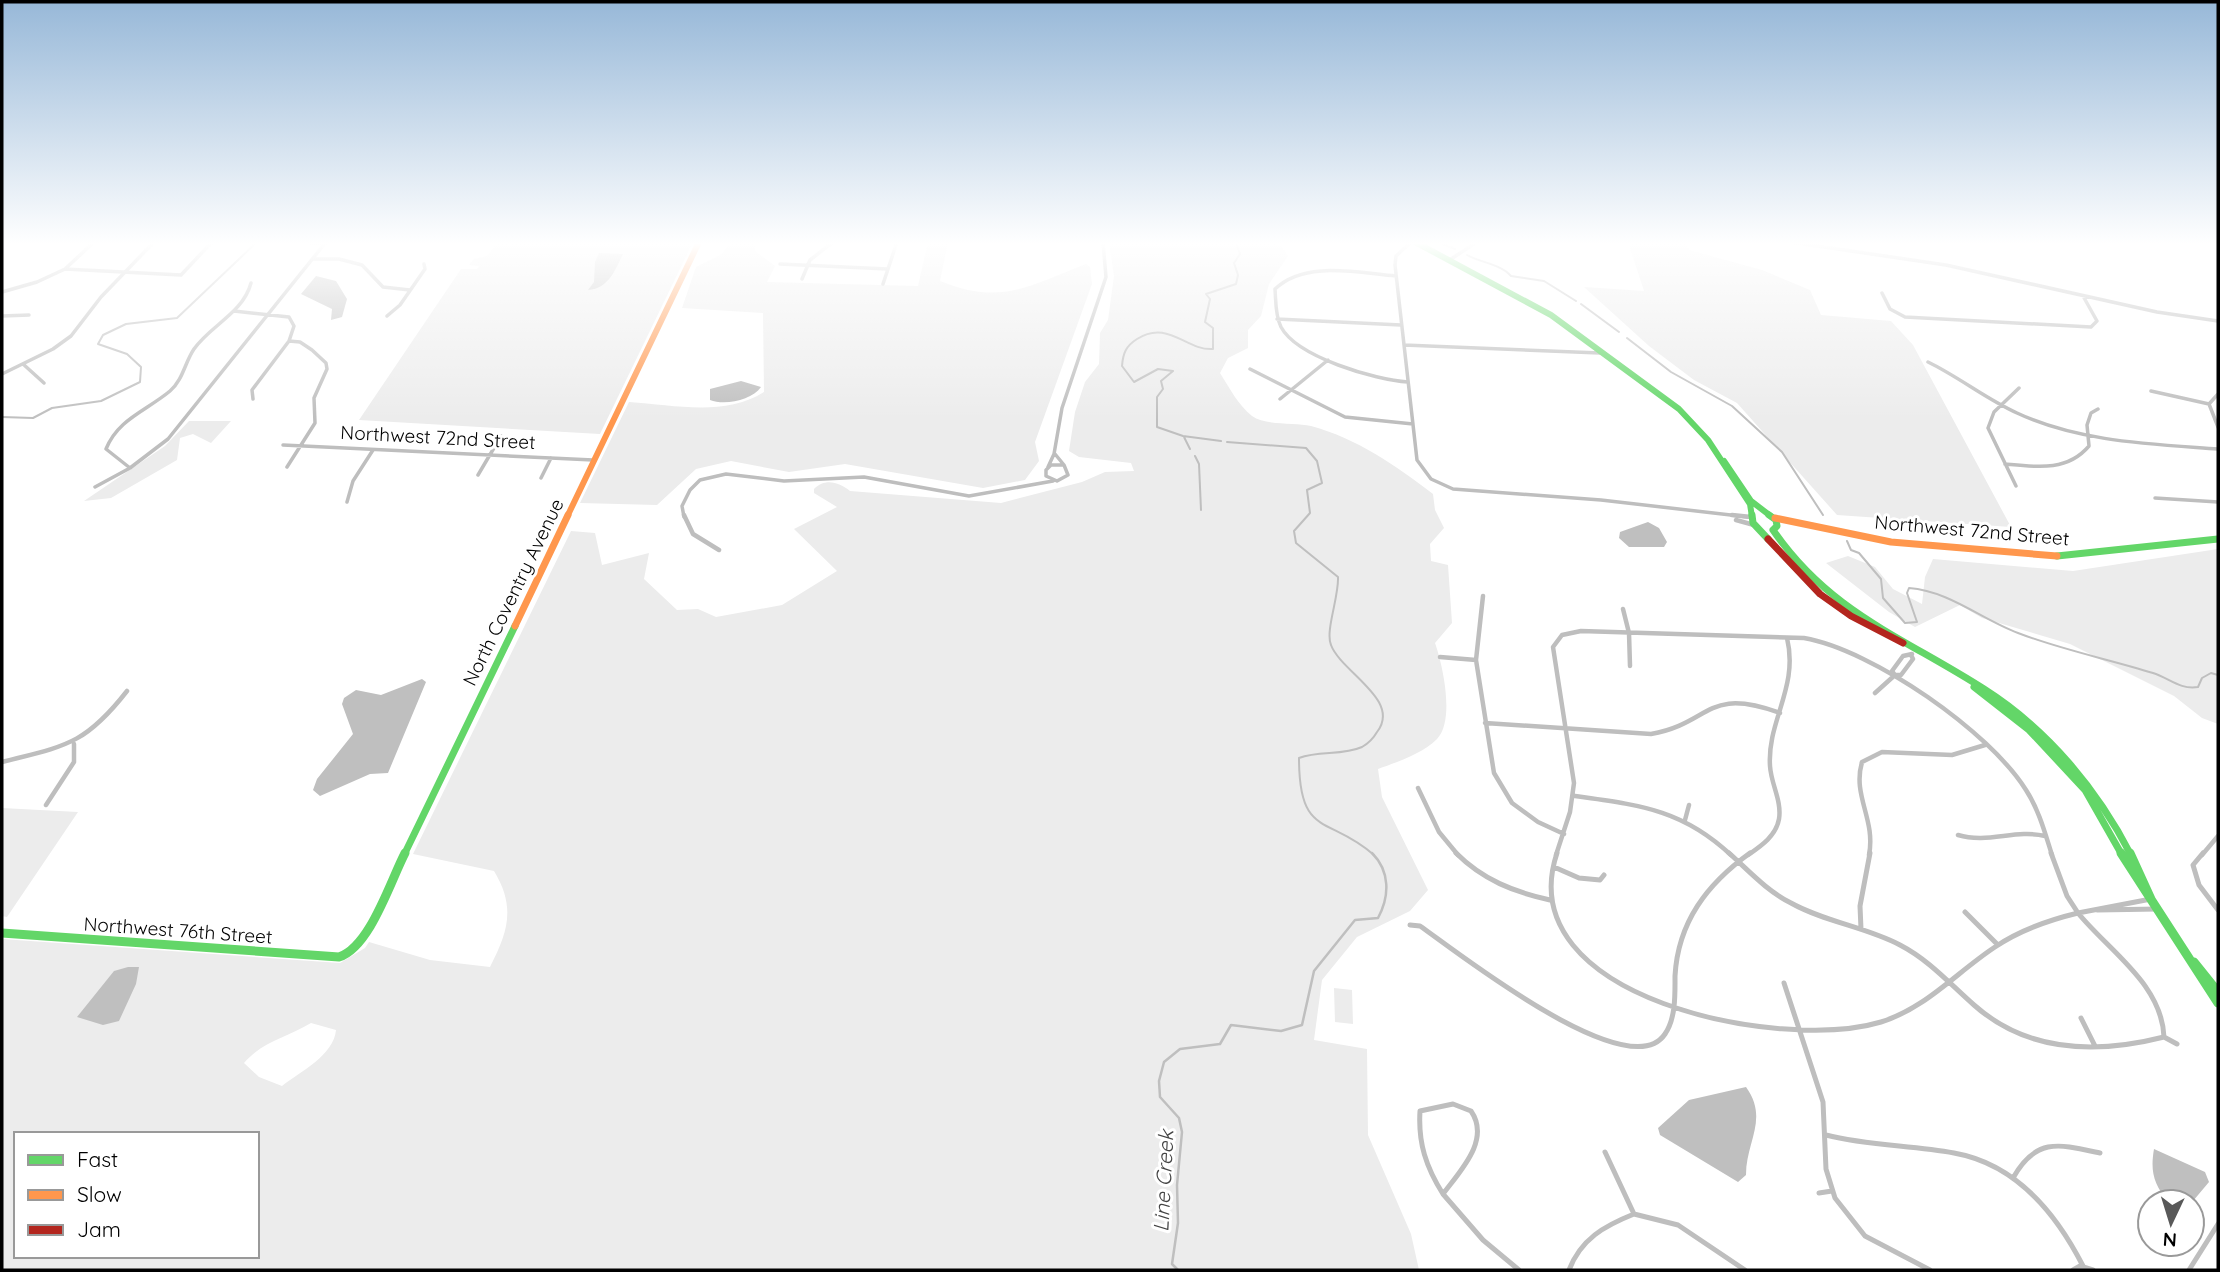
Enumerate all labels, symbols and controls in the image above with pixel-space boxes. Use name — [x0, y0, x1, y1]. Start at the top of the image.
street label: Northwest 72nd Street — [340, 420, 536, 454]
street label: North Coventry Avenue — [457, 495, 569, 689]
street label: Northwest 72nd Street — [1874, 510, 2070, 550]
street label: Northwest 76th Street — [83, 911, 273, 949]
water label: Line Creek — [1147, 1128, 1179, 1232]
legend — [14, 1132, 259, 1258]
text: Fast — [77, 1146, 118, 1172]
text: Slow — [77, 1181, 122, 1207]
north arrow — [2136, 1188, 2206, 1258]
text: Jam — [77, 1216, 121, 1242]
text: N — [2162, 1228, 2178, 1252]

